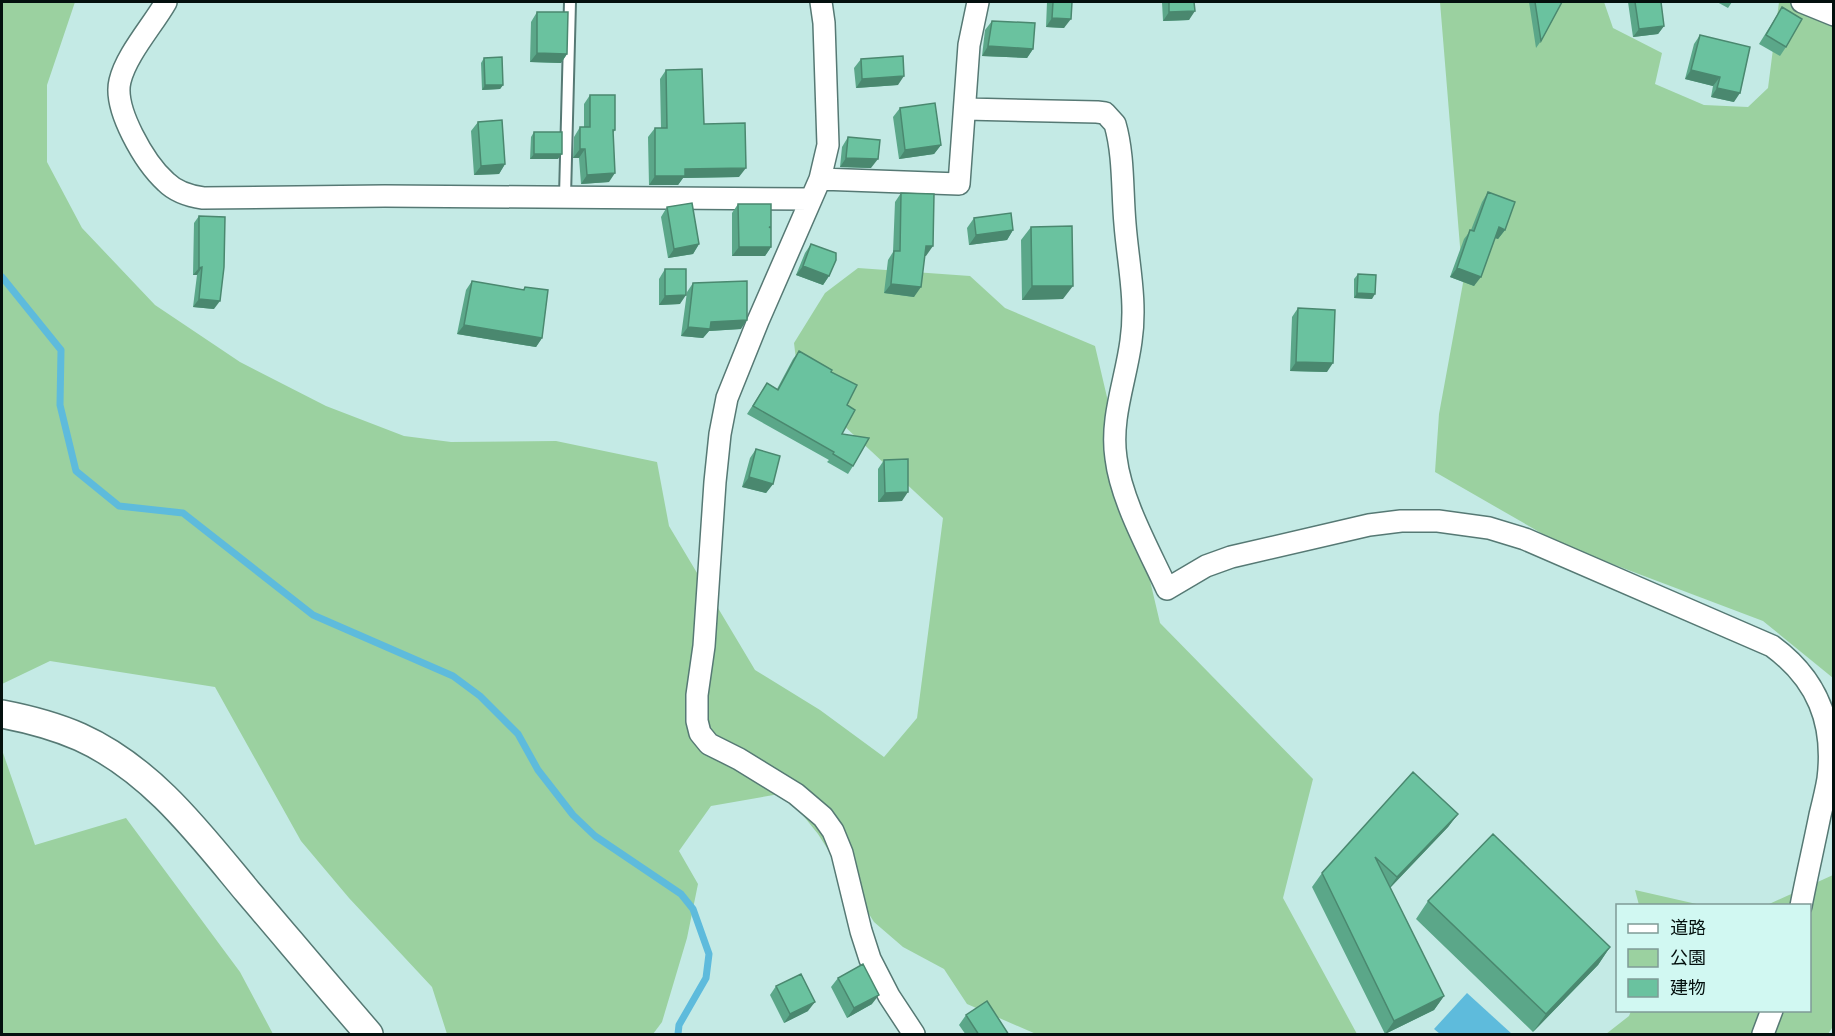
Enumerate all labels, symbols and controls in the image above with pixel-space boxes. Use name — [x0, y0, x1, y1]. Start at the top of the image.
legend — [1616, 904, 1811, 1012]
text: 道路 — [1670, 917, 1706, 939]
text: 公園 — [1670, 947, 1706, 969]
text: 建物 — [1670, 977, 1706, 999]

